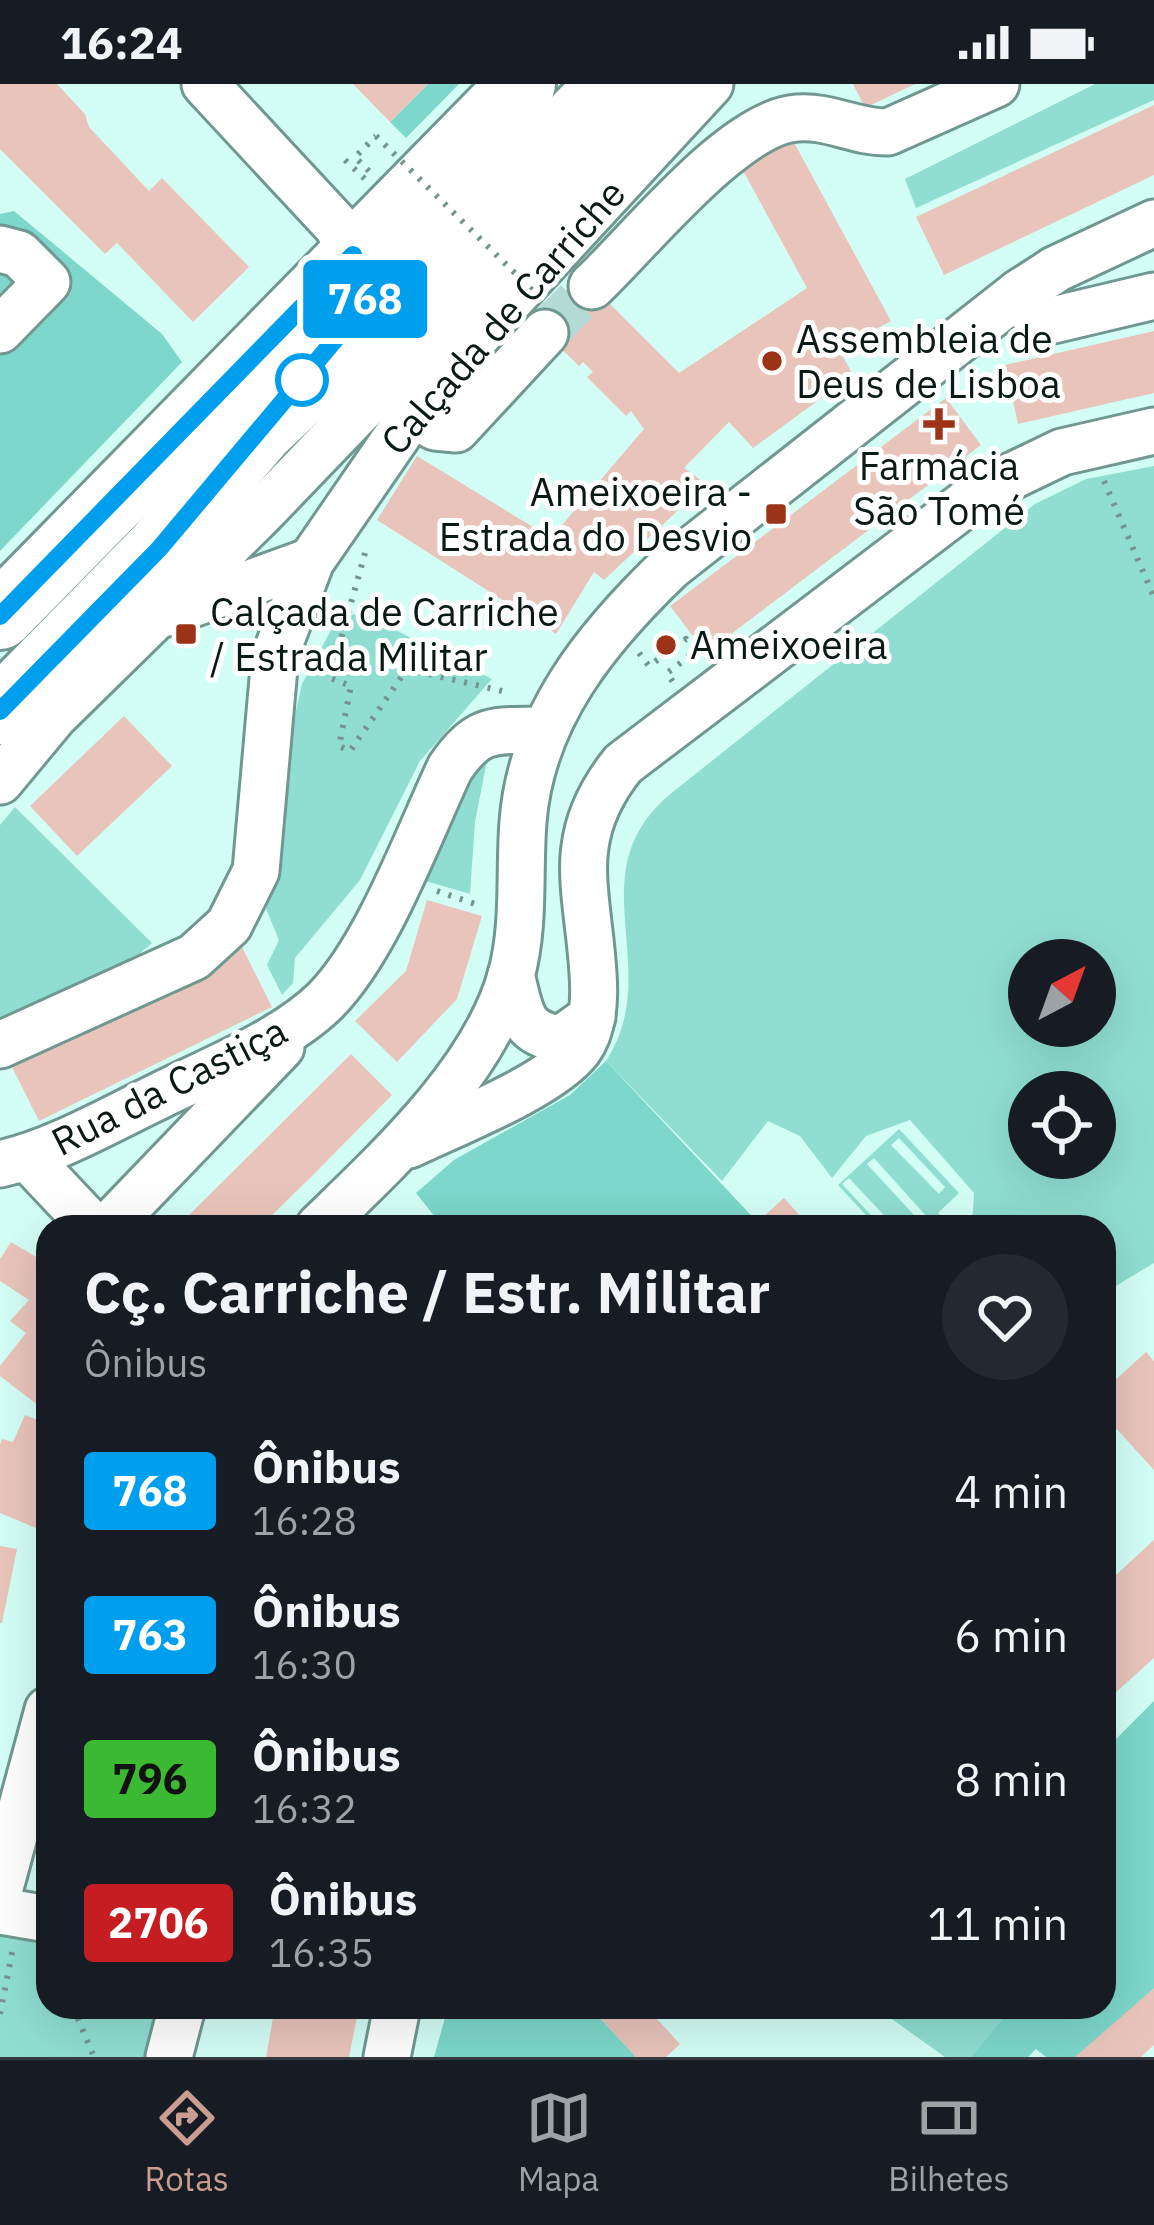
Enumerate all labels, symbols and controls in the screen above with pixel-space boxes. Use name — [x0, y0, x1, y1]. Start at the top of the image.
text: 16:24 — [60, 13, 183, 71]
street label: Calçada de Carriche — [369, 168, 636, 465]
line badge: 768 — [296, 260, 434, 338]
text: 768 — [327, 271, 403, 326]
place label: Assembleia de Deus de Lisboa — [796, 313, 1061, 409]
marker: Assembleia de Deus de Lisboa — [759, 348, 785, 374]
unlabelled marker — [277, 355, 327, 405]
marker: Farmácia São Tomé — [926, 411, 952, 437]
place label: Farmácia São Tomé — [853, 440, 1025, 536]
place label: Ameixoeira - Estrada do Desvio — [439, 466, 752, 562]
marker: Ameixoeira - Estrada do Desvio — [763, 501, 789, 527]
place label: Calçada de Carriche / Estrada Militar — [210, 586, 559, 682]
place label: Ameixoeira — [690, 619, 888, 670]
marker: Calçada de Carriche / Estrada Militar — [173, 621, 199, 647]
marker: Ameixoeira — [653, 632, 679, 658]
north arrow — [1008, 939, 1116, 1047]
map controls — [1008, 939, 1116, 1179]
street label: Rua da Castiça — [43, 1004, 295, 1167]
button: locate — [1008, 1071, 1116, 1179]
button: heart — [942, 1254, 1068, 1380]
text: Cç. Carriche / Estr. Militar — [84, 1255, 770, 1329]
text: Ônibus — [84, 1337, 207, 1388]
text: Ônibus — [252, 1437, 401, 1495]
text: 4 min — [954, 1462, 1068, 1520]
text: 768 — [112, 1463, 188, 1518]
text: 16:28 — [252, 1495, 357, 1546]
text: Ônibus — [252, 1581, 401, 1639]
text: 6 min — [954, 1606, 1068, 1664]
text: 763 — [112, 1607, 188, 1662]
text: 16:30 — [252, 1639, 357, 1690]
text: Ônibus — [252, 1725, 401, 1783]
text: 8 min — [954, 1750, 1068, 1808]
text: 796 — [112, 1751, 188, 1806]
text: 16:32 — [252, 1783, 357, 1834]
text: Ônibus — [269, 1869, 418, 1927]
text: 11 min — [927, 1894, 1068, 1952]
text: 2706 — [108, 1895, 209, 1950]
text: 16:35 — [269, 1927, 374, 1978]
tab: Rotas — [145, 2085, 229, 2200]
tab: Mapa — [518, 2085, 599, 2200]
tab: Bilhetes — [888, 2085, 1009, 2200]

